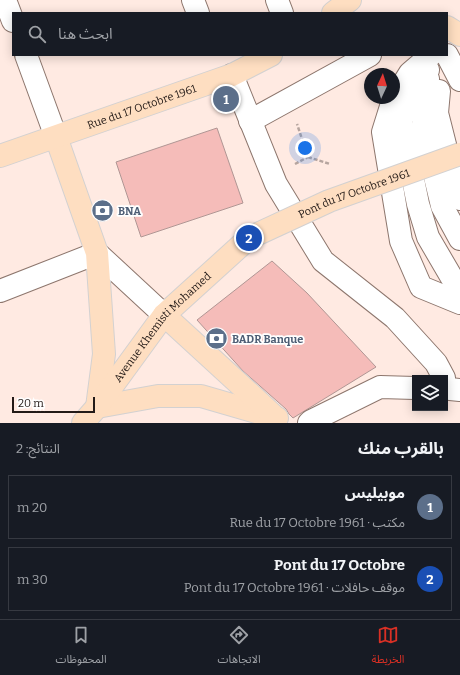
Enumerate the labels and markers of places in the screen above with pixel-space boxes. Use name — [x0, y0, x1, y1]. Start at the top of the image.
pin: 1 — [213, 84, 239, 114]
bank icon: BNA — [89, 198, 115, 224]
place label: BNA — [118, 205, 141, 218]
pin: 2 — [236, 223, 262, 253]
bank icon: BADR Banque — [204, 326, 230, 352]
place label: BADR Banque — [232, 333, 303, 346]

